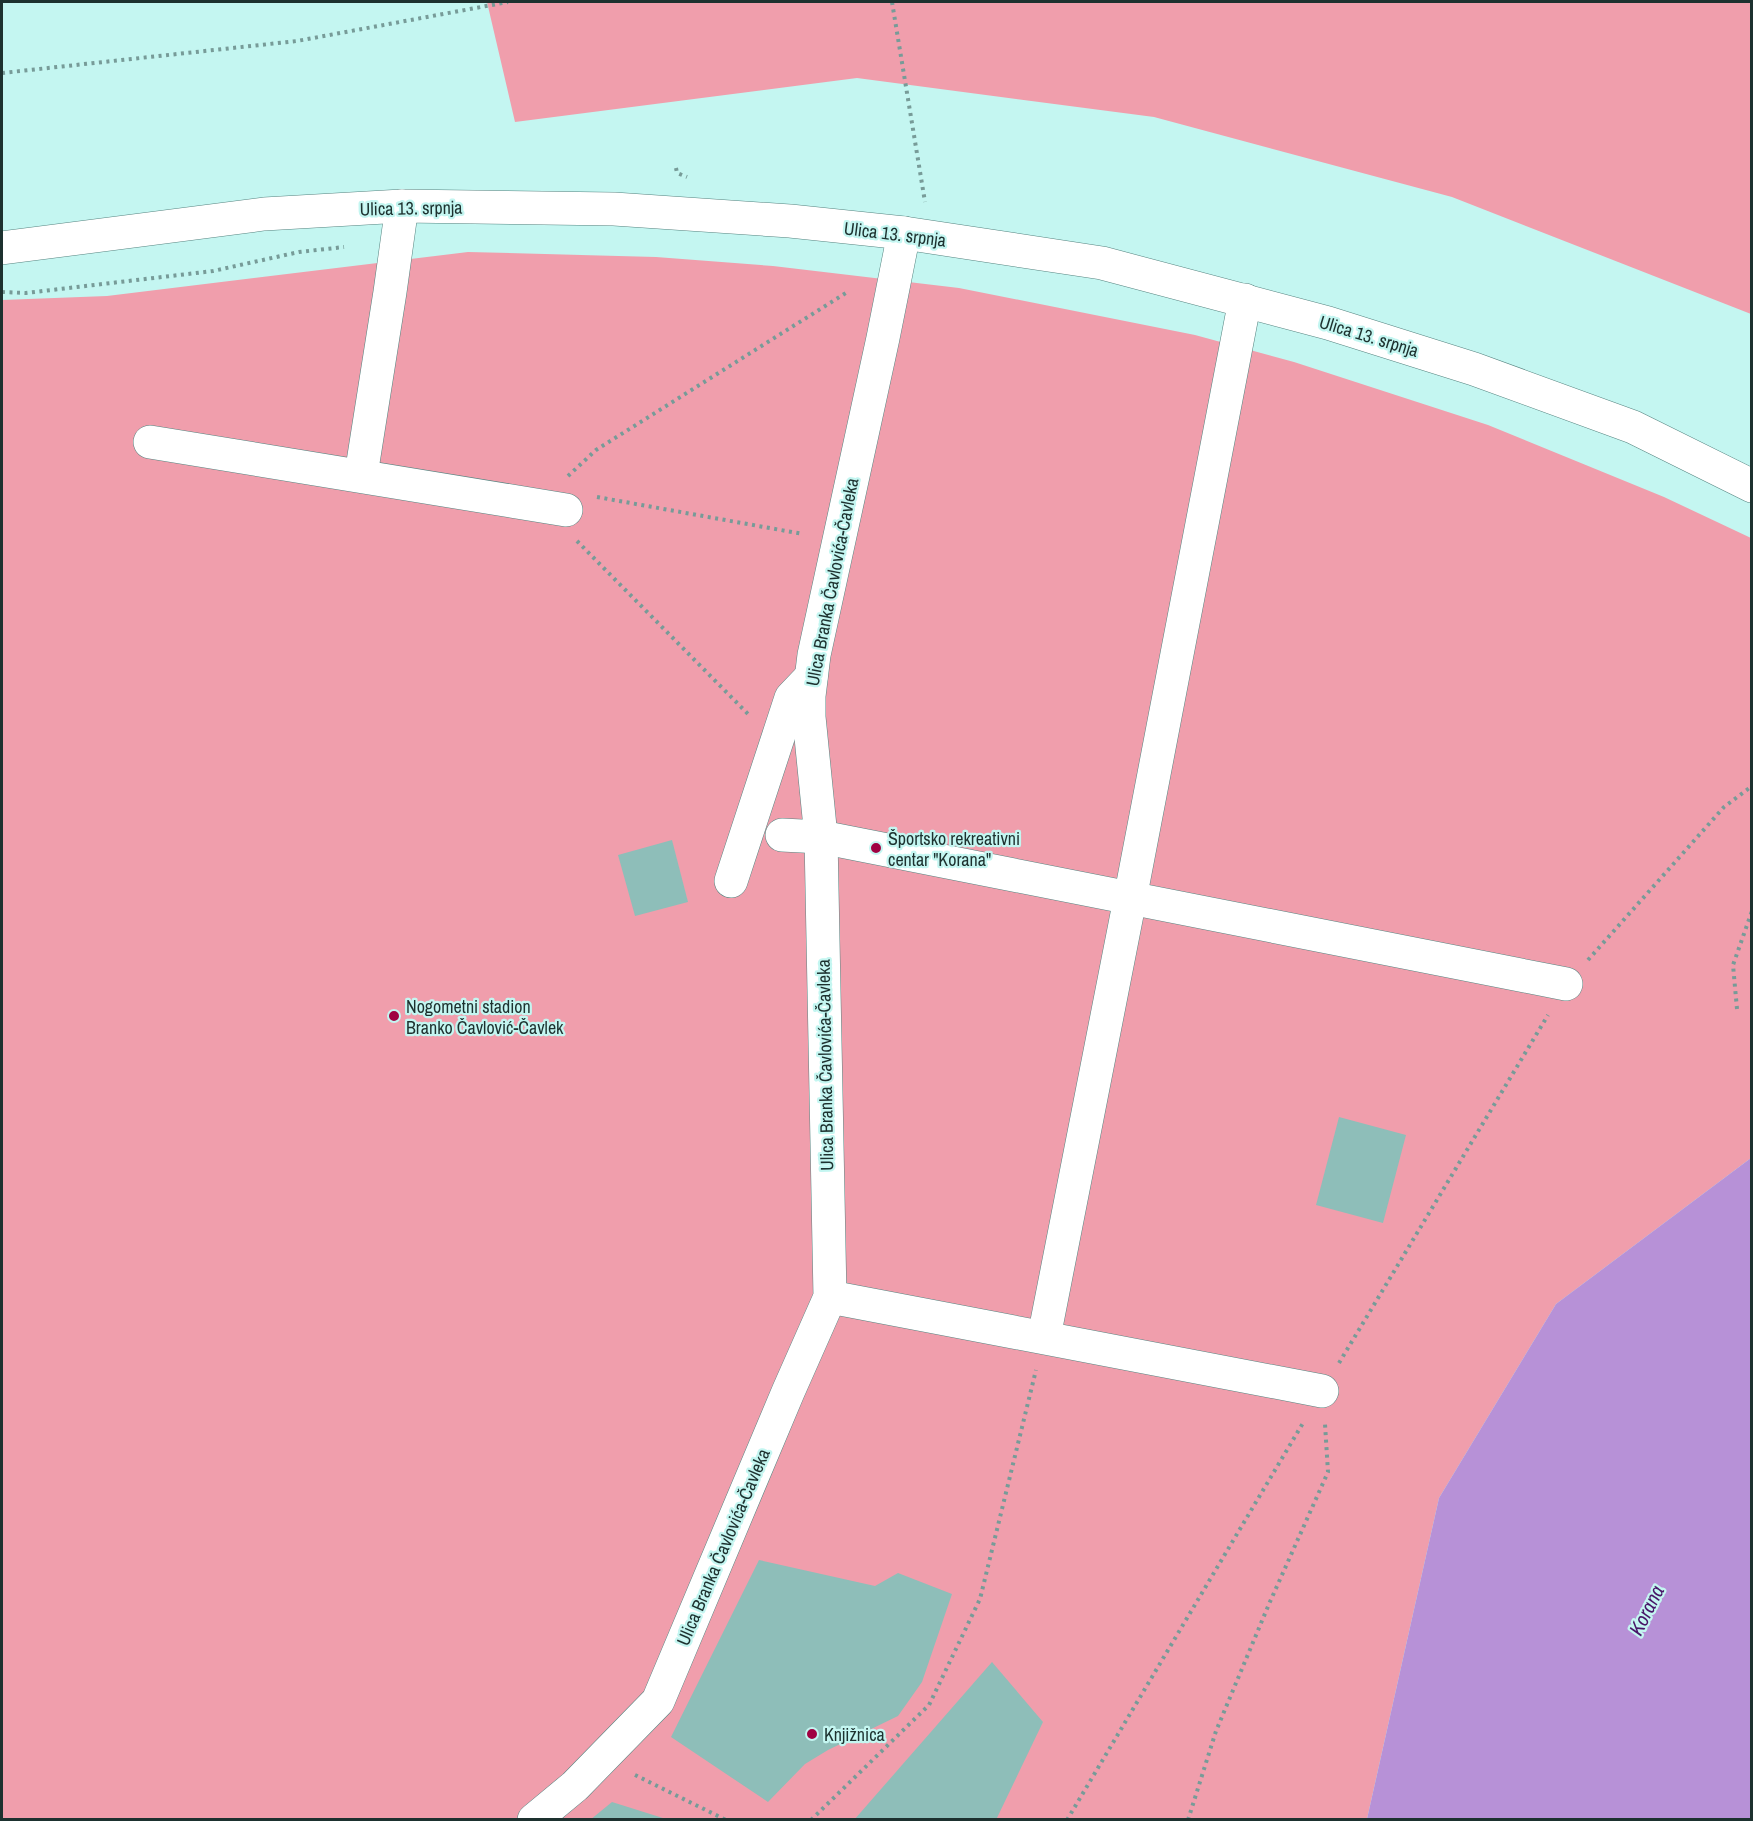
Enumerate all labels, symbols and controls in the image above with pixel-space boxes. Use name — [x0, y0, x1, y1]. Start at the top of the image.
street label: Ulica 13. srpnja — [360, 195, 462, 221]
street label: Ulica 13. srpnja — [843, 215, 947, 253]
street label: Ulica 13. srpnja — [1316, 309, 1422, 363]
street label: Ulica Branka Čavlovića-Čavleka — [800, 476, 864, 688]
place label: Športsko rekreativni centar "Korana" — [888, 826, 1020, 872]
marker: Športsko rekreativni centar "Korana" — [869, 841, 883, 855]
street label: Ulica Branka Čavlovića-Čavleka — [811, 959, 839, 1171]
place label: Nogometni stadion Branko Čavlović-Čavlek — [406, 994, 564, 1040]
marker: Nogometni stadion Branko Čavlović-Čavlek — [387, 1009, 401, 1023]
street label: Ulica Branka Čavlovića-Čavleka — [670, 1445, 776, 1649]
water label: Korana — [1622, 1580, 1670, 1640]
place label: Knjižnica — [824, 1722, 885, 1747]
marker: Knjižnica — [805, 1727, 819, 1741]

